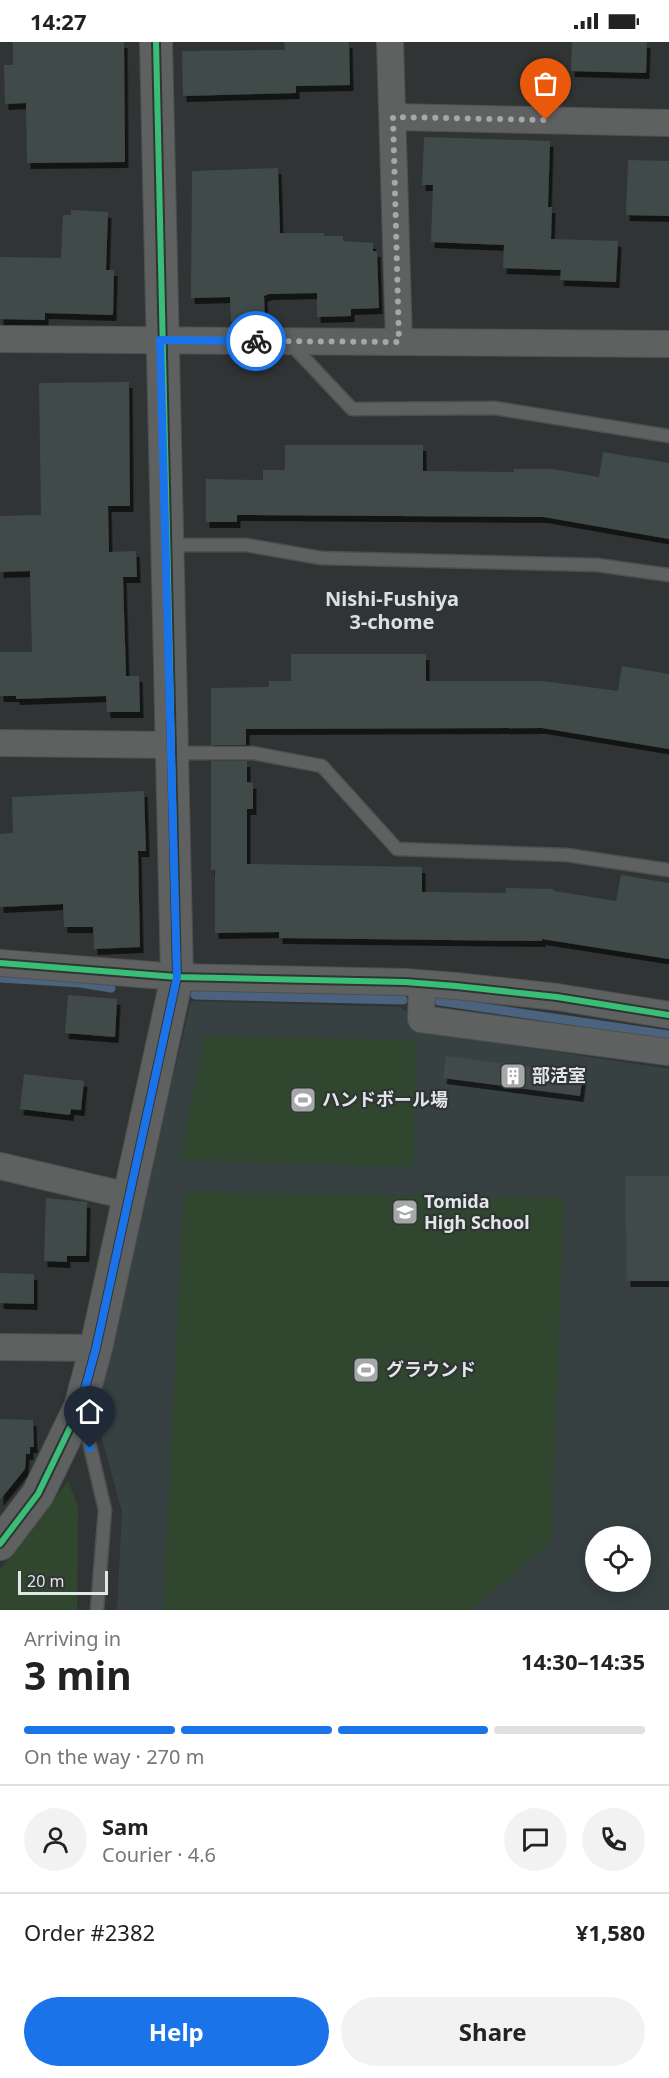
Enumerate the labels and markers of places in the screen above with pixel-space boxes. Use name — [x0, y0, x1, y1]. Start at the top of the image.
pin — [520, 58, 571, 120]
building icon: 部活室 — [498, 1061, 528, 1091]
place label: 部活室 — [532, 1063, 586, 1087]
sports icon: ハンドボール場 — [288, 1085, 318, 1115]
place label: ハンドボール場 — [322, 1087, 448, 1111]
place label: Tomida High School — [424, 1189, 530, 1234]
school or university icon: Tomida High School — [390, 1197, 420, 1227]
sports icon: グラウンド — [351, 1355, 381, 1385]
place label: グラウンド — [386, 1357, 476, 1381]
pin — [64, 1386, 115, 1448]

